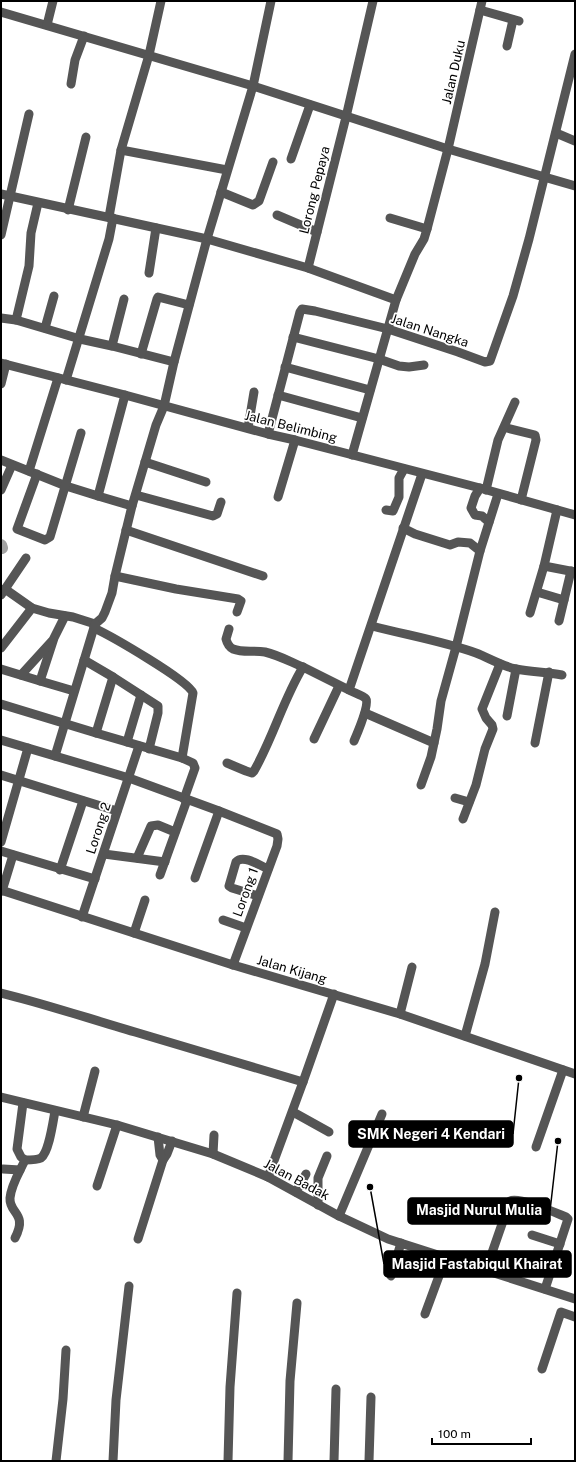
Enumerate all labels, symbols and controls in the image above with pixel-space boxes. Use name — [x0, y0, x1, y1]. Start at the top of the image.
street label: Jalan Duku — [439, 39, 468, 106]
street label: Lorong Pepaya — [296, 145, 333, 236]
street label: Jalan Nangka — [389, 311, 471, 350]
street label: Jalan Belimbing — [243, 408, 339, 445]
street label: Lorong 2 — [83, 800, 114, 856]
street label: Lorong 1 — [230, 866, 261, 919]
street label: Jalan Kijang — [255, 952, 329, 987]
callout: SMK Negeri 4 Kendari — [349, 1121, 513, 1147]
text: SMK Negeri 4 Kendari — [357, 1126, 505, 1142]
street label: Jalan Badak — [261, 1156, 332, 1203]
callout: Masjid Nurul Mulia — [408, 1198, 550, 1224]
text: Masjid Nurul Mulia — [416, 1202, 542, 1218]
callout: Masjid Fastabiqul Khairat — [384, 1251, 571, 1277]
text: Masjid Fastabiqul Khairat — [392, 1256, 563, 1272]
scale bar — [432, 1420, 531, 1446]
text: 100 m — [438, 1427, 471, 1441]

